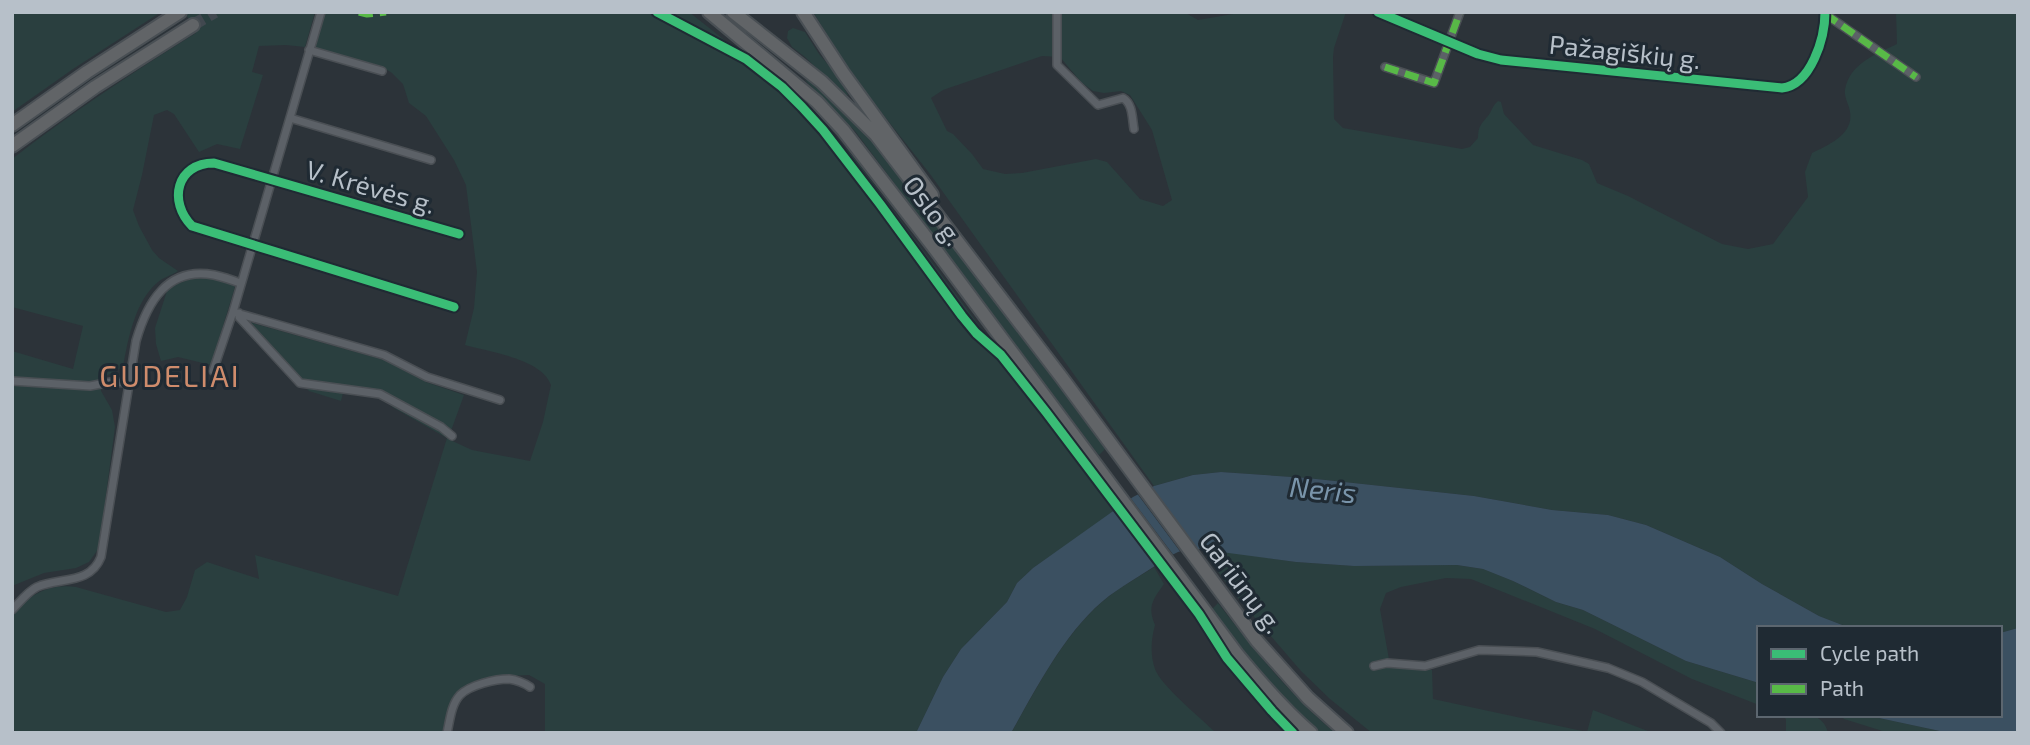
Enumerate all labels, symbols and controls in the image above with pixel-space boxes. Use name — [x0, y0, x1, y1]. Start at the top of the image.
street label: Pažagiškių g. — [1548, 28, 1702, 74]
street label: V. Krėvės g. — [303, 153, 439, 219]
street label: Oslo g. — [898, 169, 970, 251]
district label: GUDELIAI — [99, 357, 241, 393]
water label: Neris — [1288, 469, 1358, 509]
street label: Gariūnų g. — [1194, 525, 1290, 639]
legend — [1757, 626, 2002, 717]
text: Cycle path — [1820, 640, 1919, 665]
text: Path — [1820, 675, 1864, 700]

